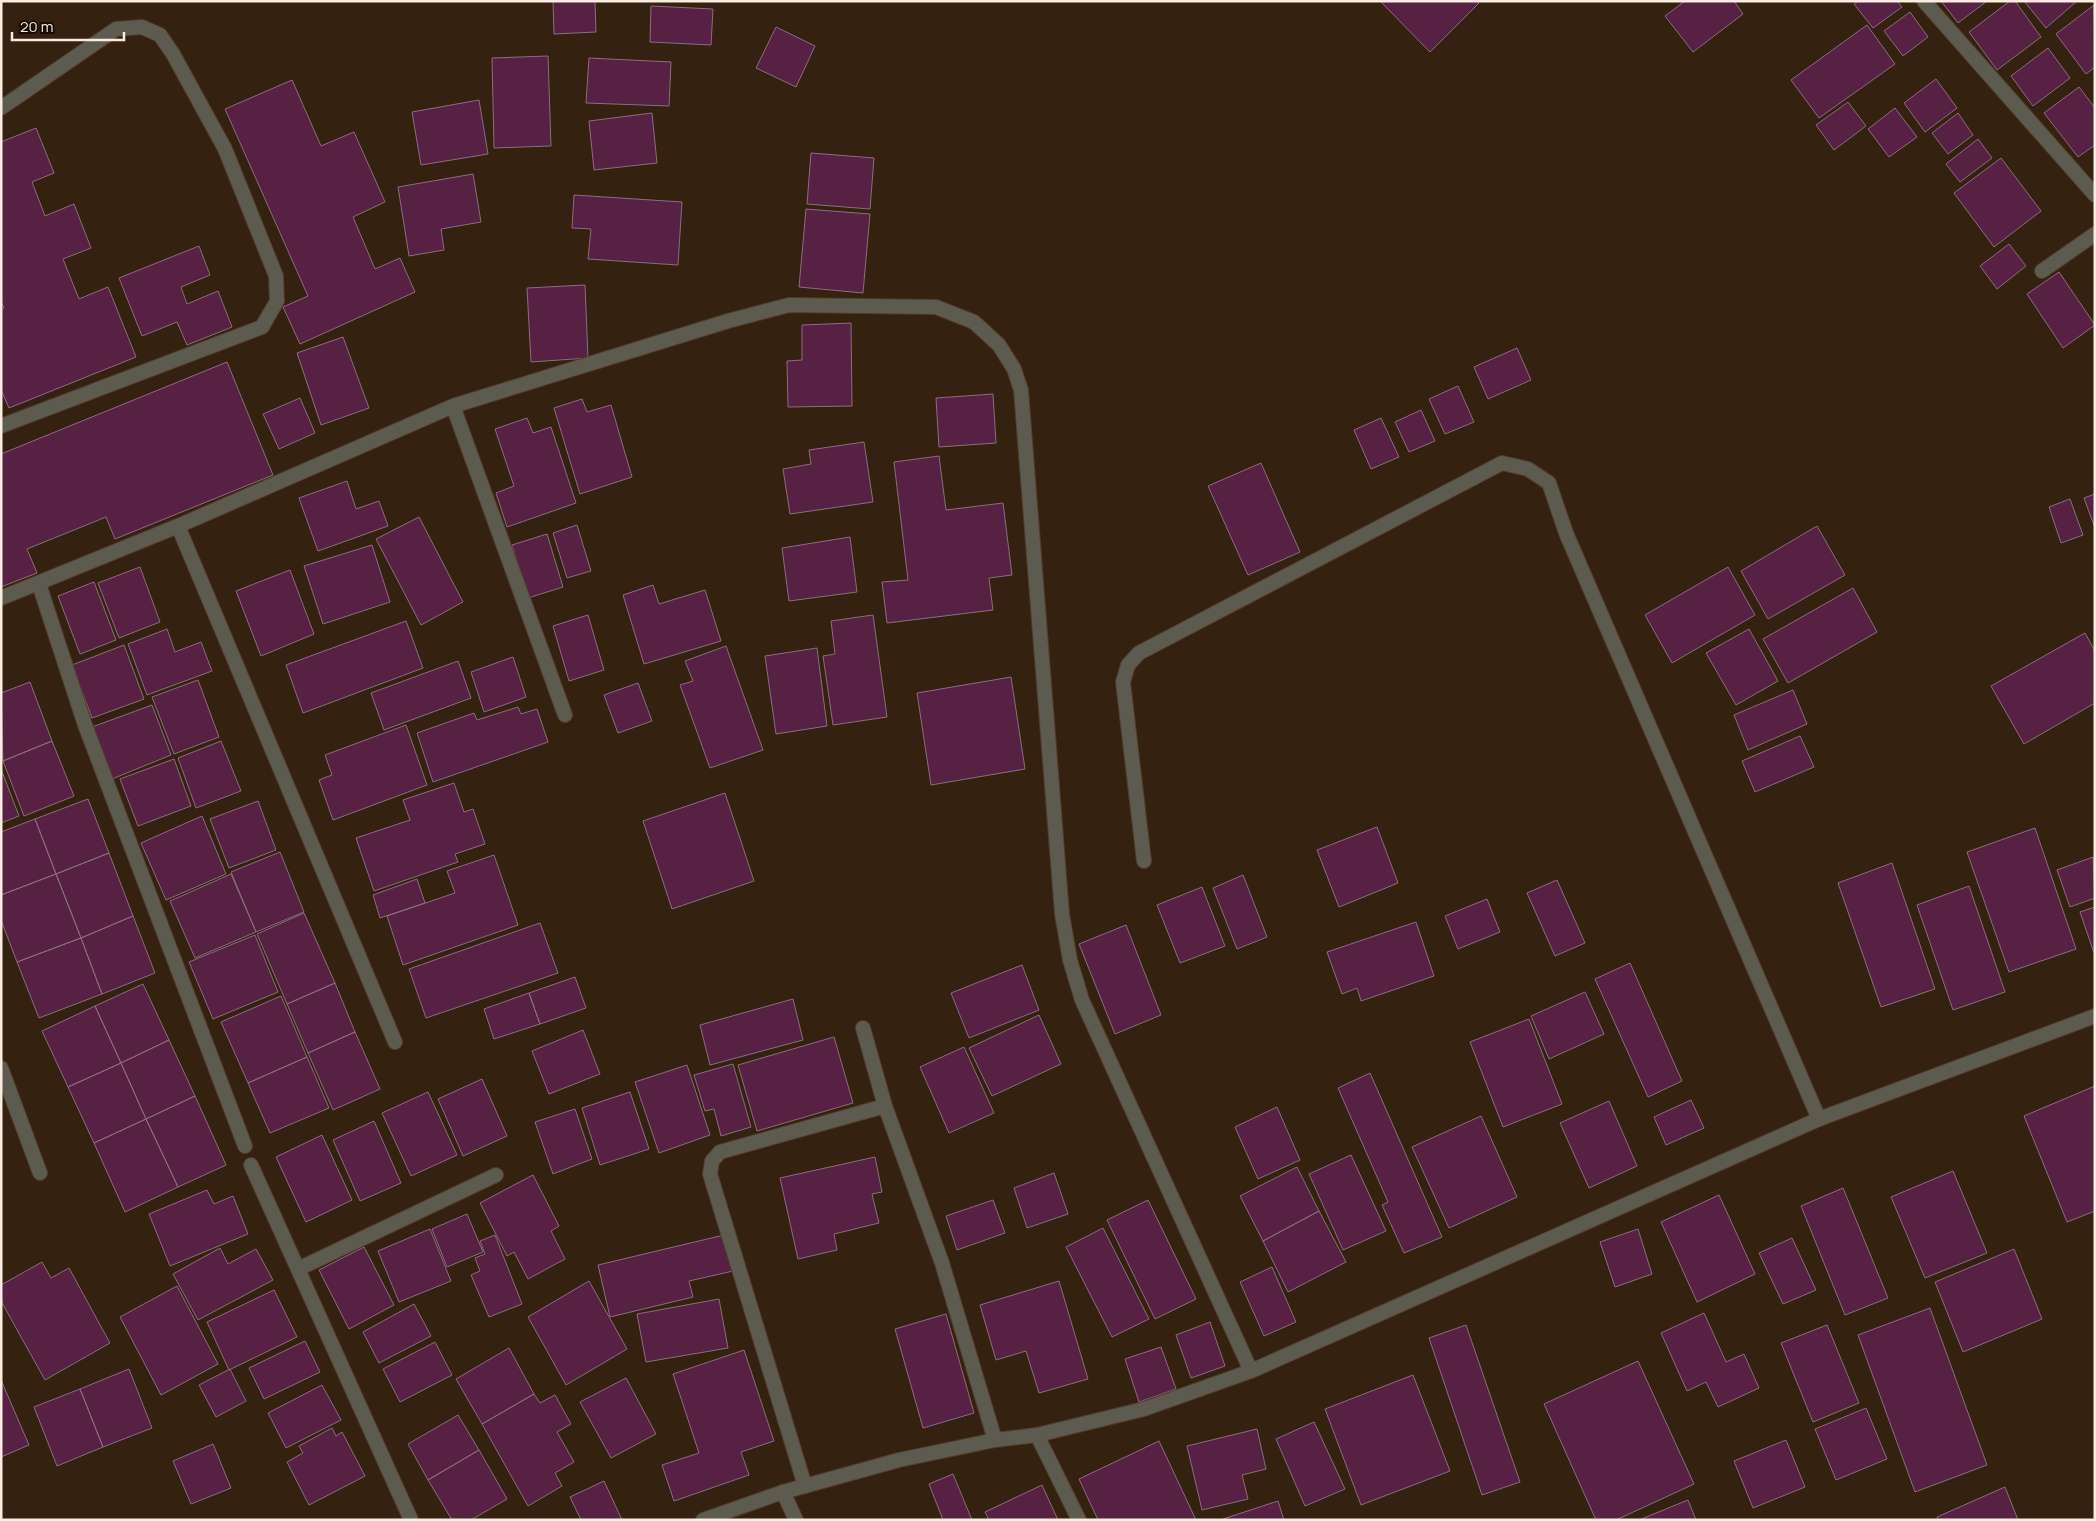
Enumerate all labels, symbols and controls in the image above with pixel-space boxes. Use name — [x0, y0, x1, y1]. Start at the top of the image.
scale bar — [12, 10, 125, 42]
text: 20 m — [20, 16, 53, 37]

